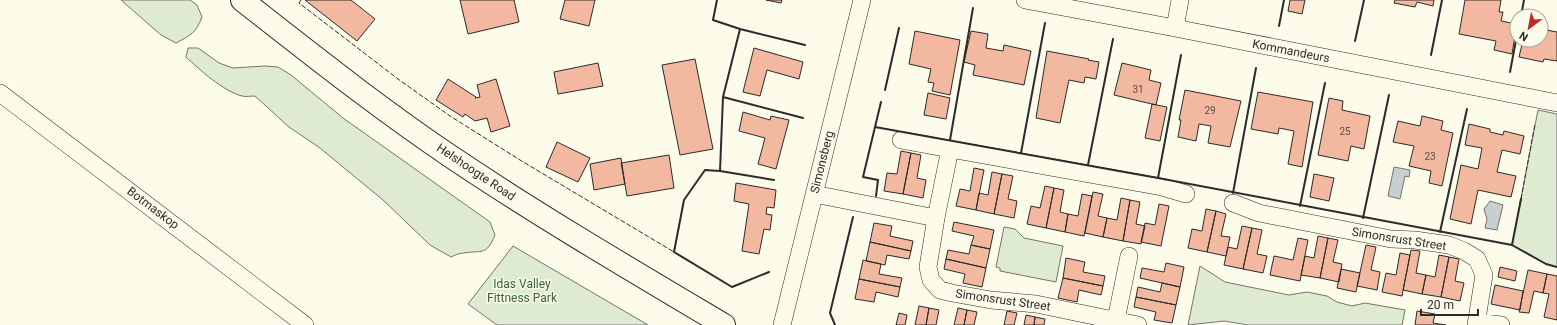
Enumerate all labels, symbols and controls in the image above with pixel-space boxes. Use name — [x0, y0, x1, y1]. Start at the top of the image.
north arrow — [1509, 8, 1549, 48]
text: N — [1517, 28, 1531, 44]
street label: Kommandeurs — [1251, 37, 1331, 65]
house number: 31 — [1132, 84, 1144, 95]
house number: 29 — [1204, 105, 1216, 116]
house number: 25 — [1339, 126, 1351, 137]
street label: Simonsberg — [807, 129, 837, 195]
street label: Helshoogte Road — [434, 141, 518, 203]
house number: 23 — [1424, 151, 1436, 162]
street label: Botmaskop — [124, 184, 182, 232]
street label: Simonsrust Street — [1351, 225, 1447, 253]
park label: Idas Valley Fittness Park — [487, 277, 558, 305]
street label: Simonsrust Street — [955, 286, 1051, 314]
scale bar — [1421, 291, 1478, 317]
text: 20 m — [1427, 298, 1454, 312]

